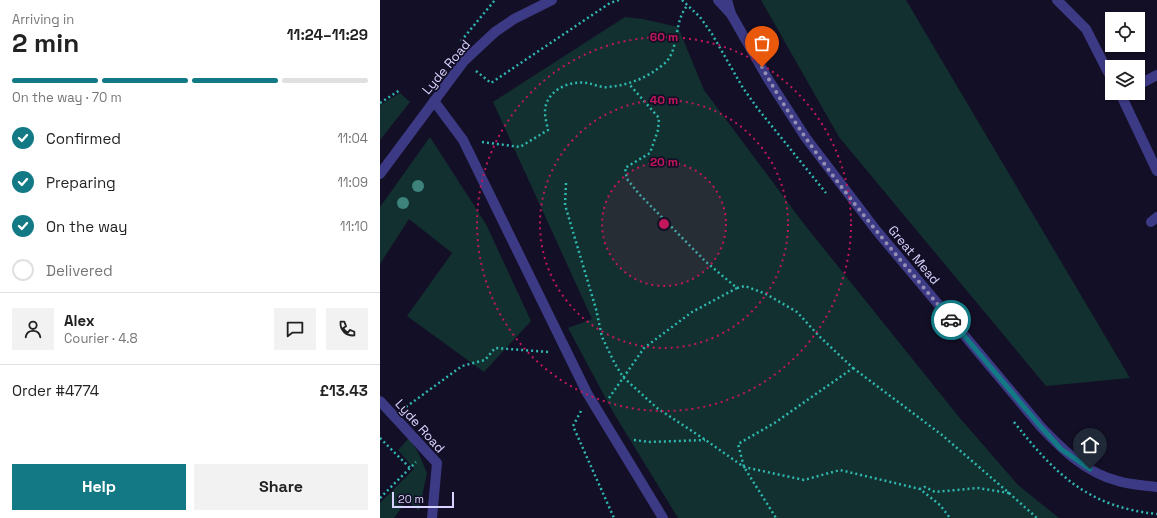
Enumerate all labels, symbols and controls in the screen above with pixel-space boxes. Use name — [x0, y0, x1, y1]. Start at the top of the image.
text: Arriving in — [12, 11, 74, 28]
map controls — [1105, 12, 1145, 100]
button: locate — [1105, 12, 1145, 52]
text: 11:24–11:29 — [287, 25, 368, 44]
text: 2 min — [12, 26, 79, 60]
pin — [745, 26, 779, 67]
text: 60 m — [650, 29, 678, 45]
icon: bag — [751, 32, 773, 54]
street label: Lyde Road — [418, 36, 474, 98]
button: layers — [1105, 60, 1145, 100]
text: On the way · 70 m — [12, 89, 122, 106]
text: 40 m — [650, 92, 678, 108]
icon: check — [12, 127, 34, 149]
text: Confirmed — [46, 129, 121, 148]
text: 11:04 — [337, 130, 368, 147]
text: 20 m — [650, 154, 678, 170]
icon: check — [12, 171, 34, 193]
text: Preparing — [46, 173, 116, 192]
text: 11:09 — [338, 174, 368, 191]
icon: check — [12, 215, 34, 237]
text: On the way — [46, 217, 127, 236]
centre of rings — [657, 217, 671, 231]
text: 11:10 — [340, 218, 368, 235]
street label: Great Mead — [884, 222, 944, 288]
text: Delivered — [46, 261, 113, 280]
courier — [931, 300, 971, 340]
button: person — [12, 308, 54, 350]
button: chat — [274, 308, 316, 350]
button: phone — [326, 308, 368, 350]
icon: car — [940, 309, 962, 331]
text: Alex — [64, 311, 95, 330]
text: Courier · 4.8 — [64, 330, 138, 347]
text: Order #4774 — [12, 381, 99, 400]
text: £13.43 — [319, 381, 368, 400]
street label: Lyde Road — [391, 396, 449, 456]
pin — [1073, 428, 1107, 469]
icon: home — [1079, 434, 1101, 456]
button: Help — [12, 464, 186, 510]
button: Share — [194, 464, 368, 510]
scale bar — [392, 490, 454, 509]
text: 20 m — [398, 492, 424, 506]

